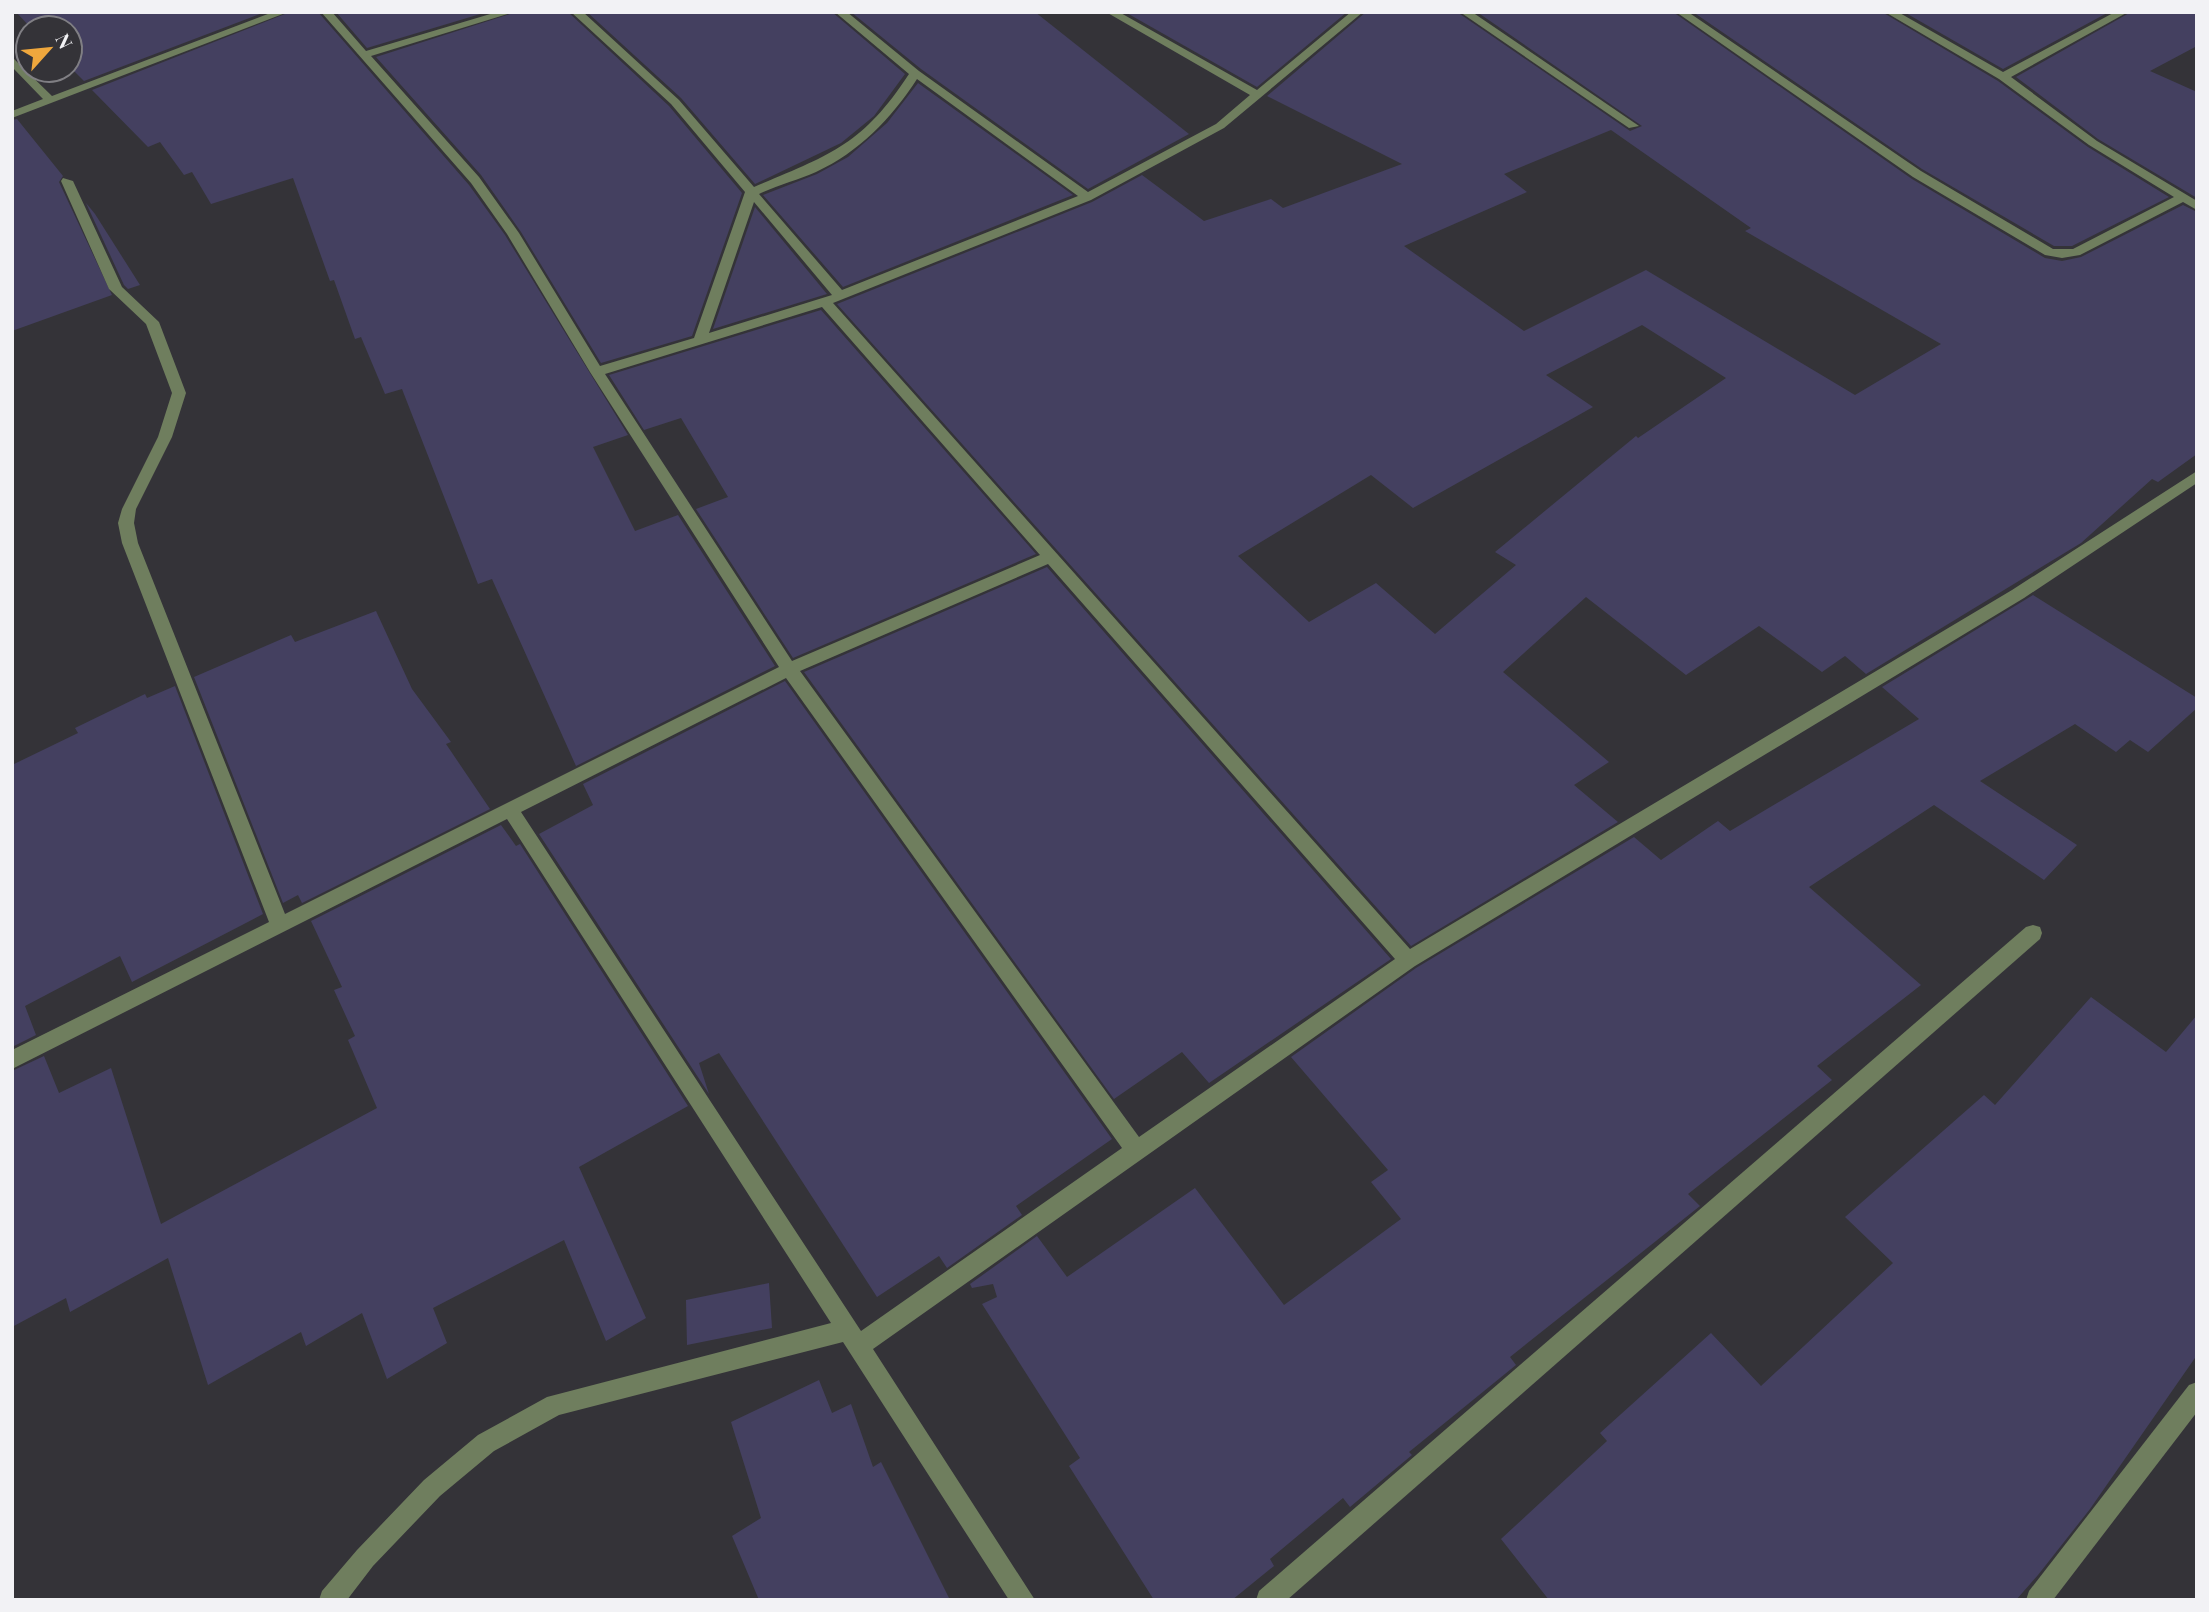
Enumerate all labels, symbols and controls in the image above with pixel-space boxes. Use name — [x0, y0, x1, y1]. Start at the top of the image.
north arrow — [14, 14, 84, 84]
text: N — [50, 29, 80, 53]

